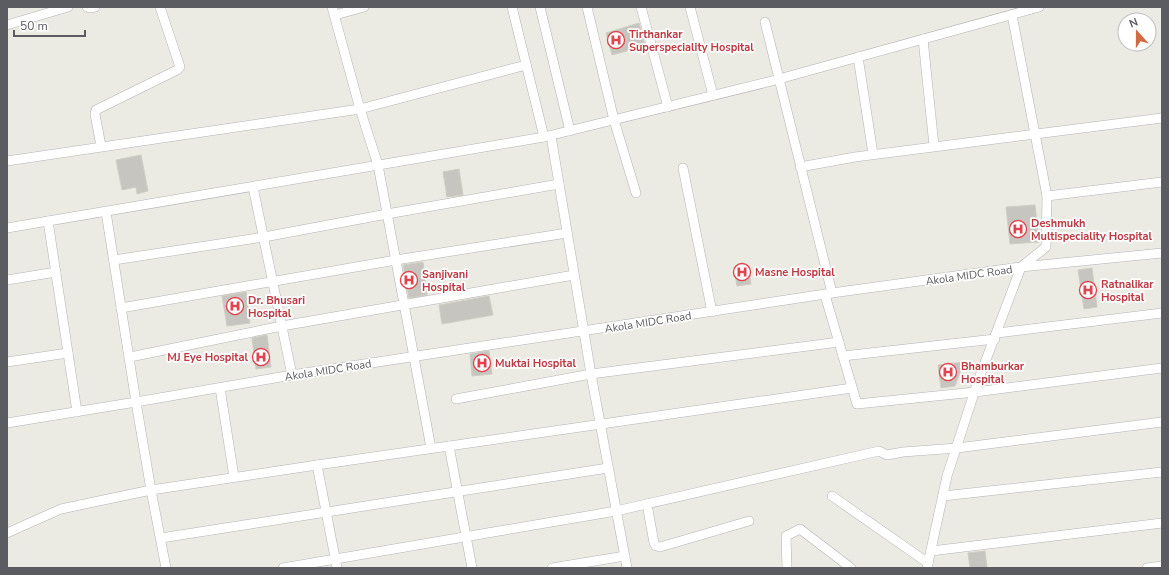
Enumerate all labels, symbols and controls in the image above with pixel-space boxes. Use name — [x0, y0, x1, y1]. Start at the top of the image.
scale bar — [14, 12, 85, 38]
north arrow — [1117, 12, 1157, 52]
text: N — [1127, 15, 1140, 32]
text: 50 m — [20, 18, 48, 34]
place label: Tirthankar Superspeciality Hospital — [629, 27, 754, 55]
hospital icon: Tirthankar Superspeciality Hospital — [606, 30, 626, 50]
place label: Deshmukh Multispeciality Hospital — [1031, 216, 1152, 244]
hospital icon: Deshmukh Multispeciality Hospital — [1008, 219, 1028, 239]
hospital icon: Masne Hospital — [732, 262, 752, 282]
street label: Akola MIDC Road — [925, 262, 1013, 289]
place label: Masne Hospital — [755, 265, 835, 280]
place label: Sanjivani Hospital — [422, 267, 468, 295]
hospital icon: Sanjivani Hospital — [399, 270, 419, 290]
place label: Ratnalikar Hospital — [1101, 277, 1154, 305]
hospital icon: Ratnalikar Hospital — [1078, 280, 1098, 300]
place label: Dr. Bhusari Hospital — [248, 293, 305, 321]
hospital icon: Dr. Bhusari Hospital — [225, 296, 245, 316]
street label: Akola MIDC Road — [604, 308, 693, 337]
hospital icon: MJ Eye Hospital — [251, 347, 271, 367]
place label: MJ Eye Hospital — [167, 350, 248, 365]
hospital icon: Muktai Hospital — [472, 353, 492, 373]
street label: Akola MIDC Road — [284, 356, 373, 385]
place label: Muktai Hospital — [495, 356, 577, 371]
place label: Bhamburkar Hospital — [961, 359, 1025, 387]
hospital icon: Bhamburkar Hospital — [938, 362, 958, 382]

